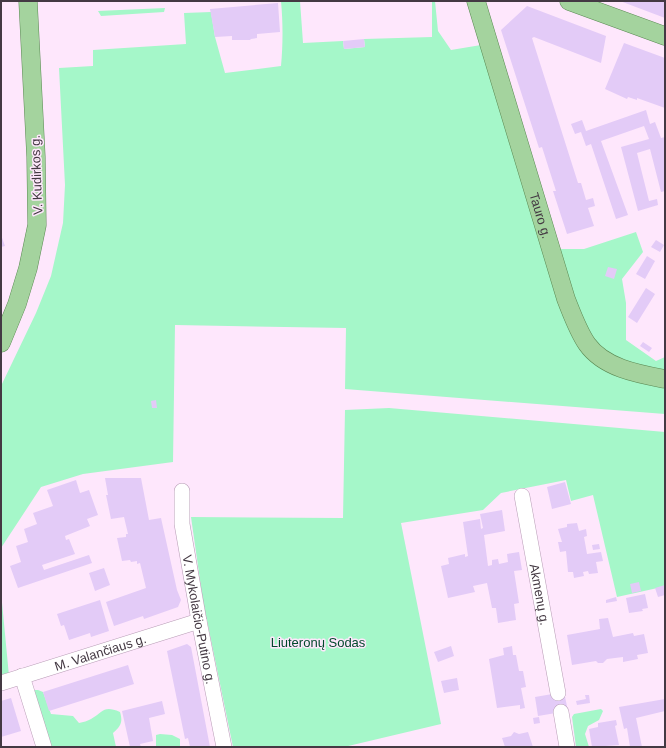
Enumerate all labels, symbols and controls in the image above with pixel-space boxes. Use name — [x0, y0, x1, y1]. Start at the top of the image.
street label: V. Kudirkos g. — [28, 135, 45, 215]
street label: Tauro g. — [526, 191, 554, 240]
street label: V. Mykolaičio-Putino g. — [180, 554, 218, 685]
street label: Akmenų g. — [527, 563, 552, 626]
street label: M. Valančiaus g. — [53, 631, 148, 674]
park label: Liuteronų Sodas — [271, 635, 366, 650]

